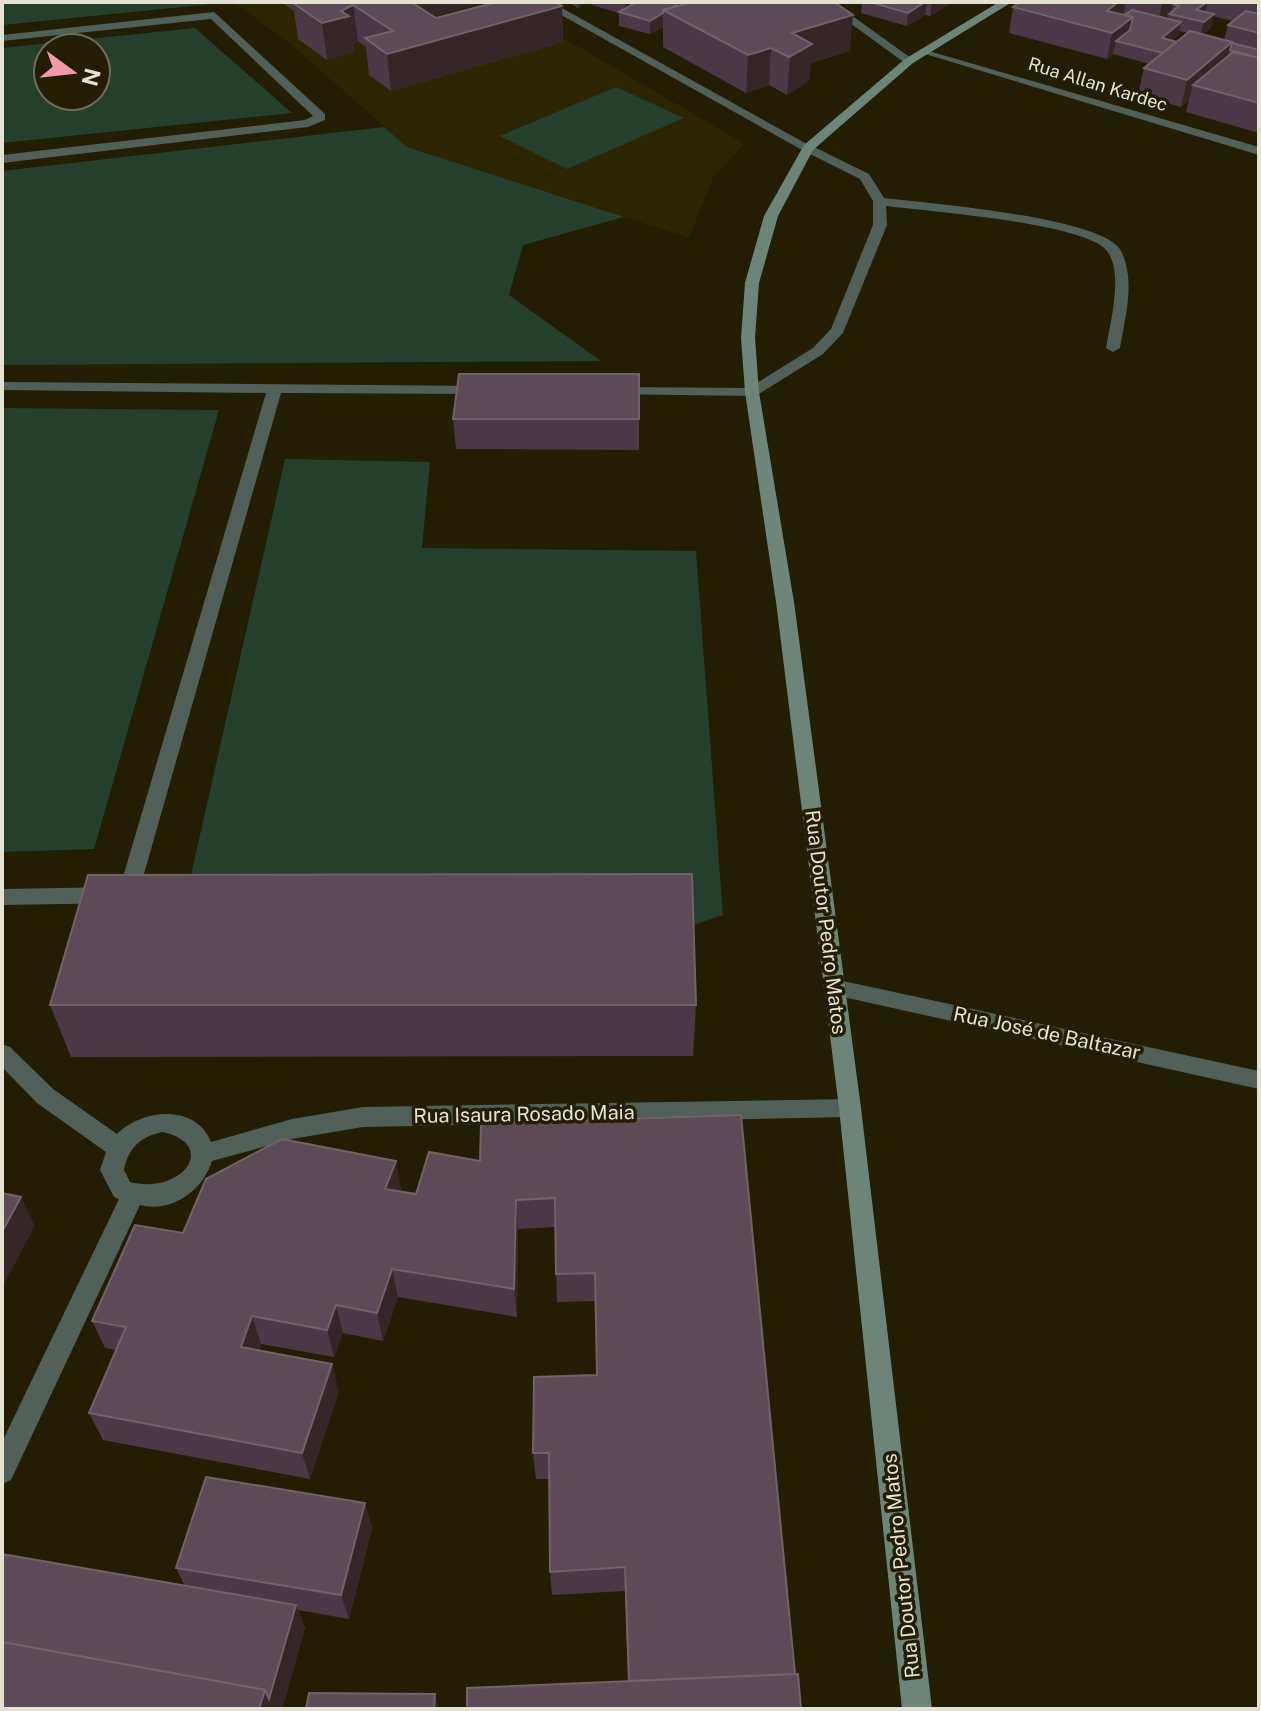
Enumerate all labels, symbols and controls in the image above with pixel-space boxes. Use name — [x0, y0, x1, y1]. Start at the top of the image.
north arrow — [32, 32, 112, 112]
street label: Rua Allan Kardec — [1026, 53, 1170, 115]
text: N — [77, 65, 106, 89]
street label: Rua Doutor Pedro Matos — [800, 808, 852, 1036]
street label: Rua José de Baltazar — [951, 1001, 1143, 1065]
street label: Rua Isaura Rosado Maia — [413, 1100, 635, 1128]
street label: Rua Doutor Pedro Matos — [877, 1452, 925, 1680]

